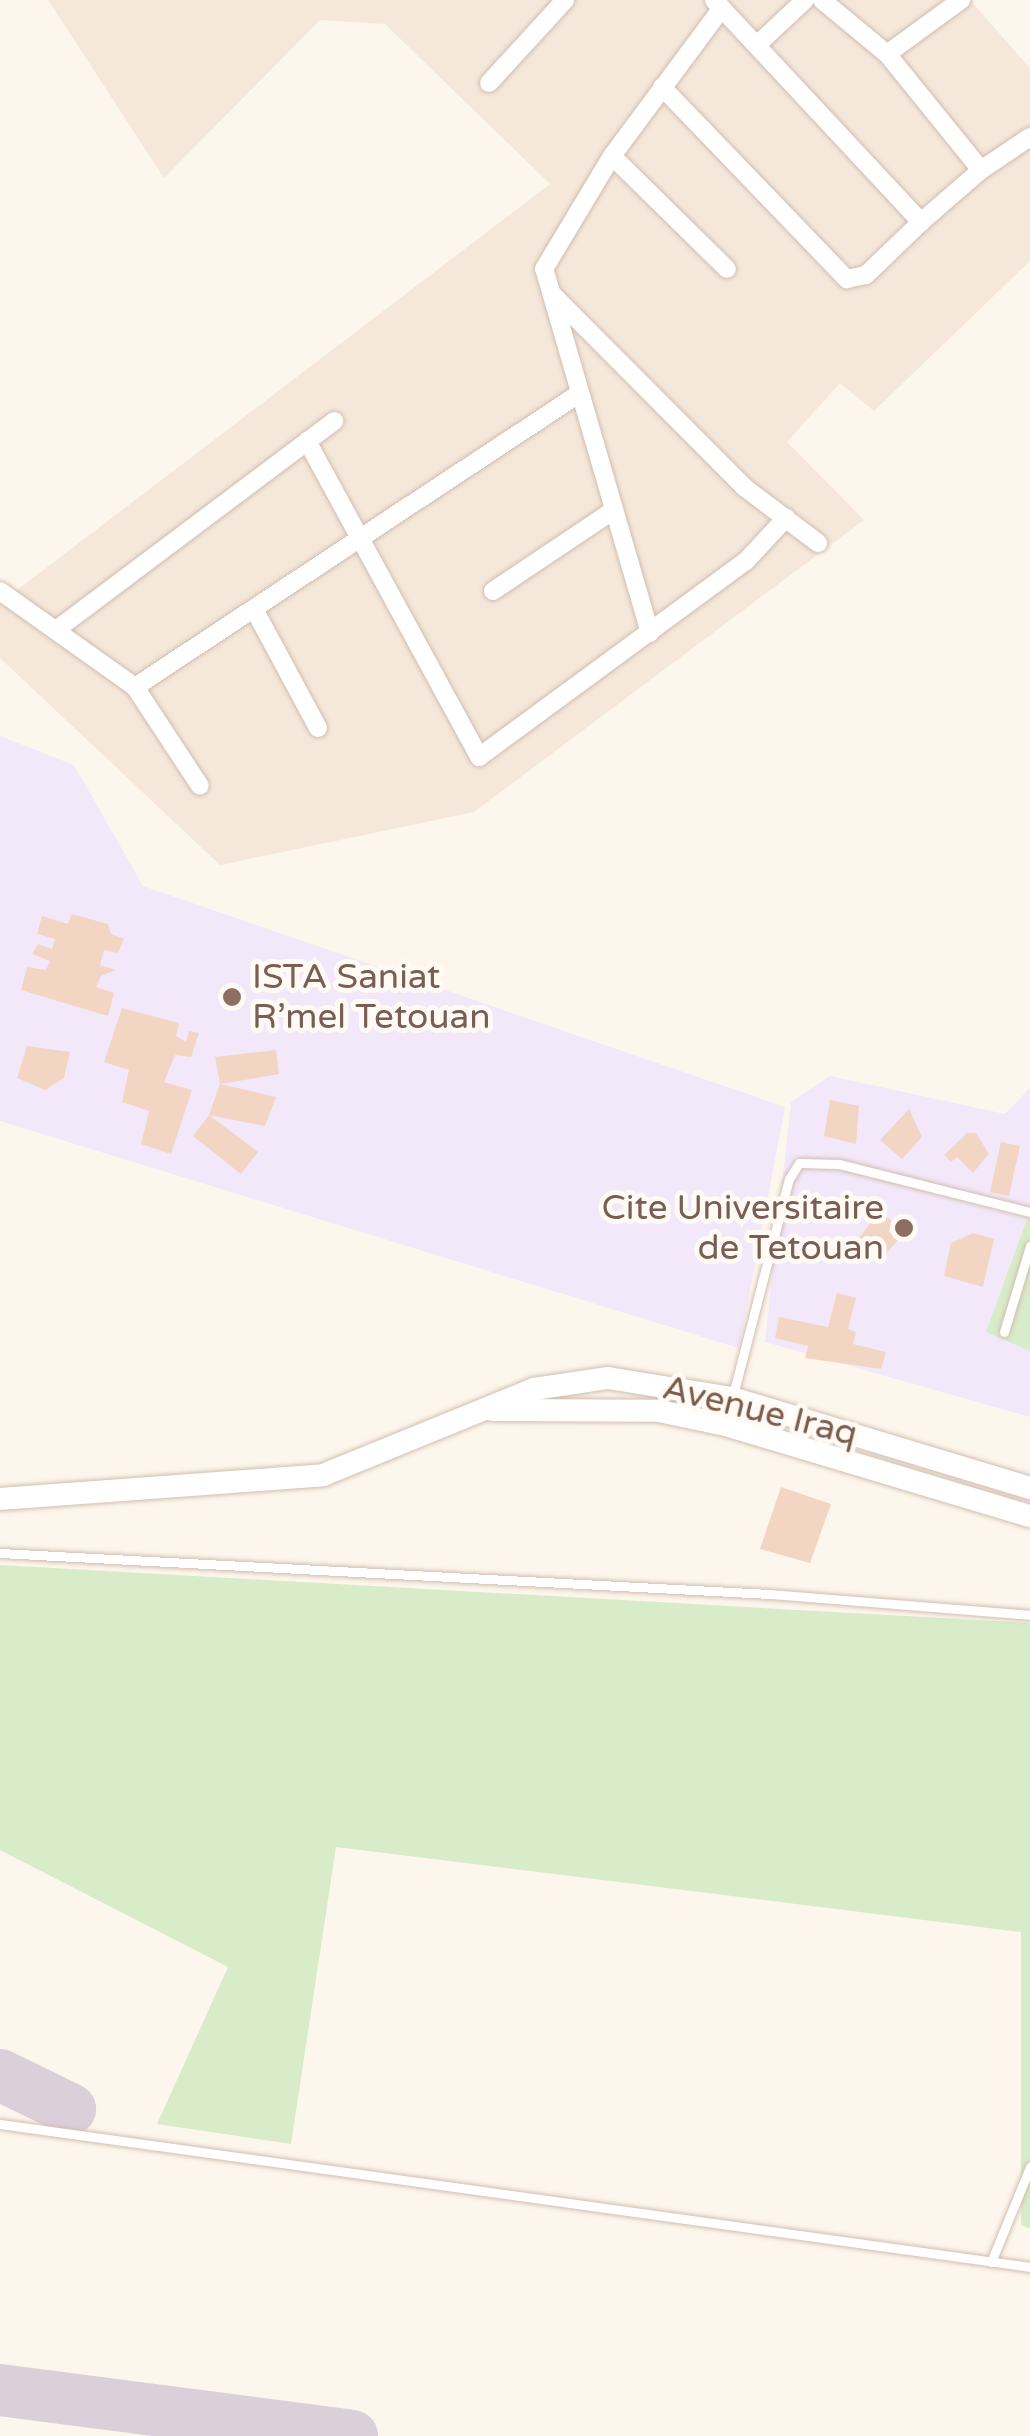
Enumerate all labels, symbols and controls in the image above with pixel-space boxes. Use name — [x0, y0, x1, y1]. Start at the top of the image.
place label: ISTA Saniat R’mel Tetouan — [252, 956, 491, 1038]
marker: ISTA Saniat R’mel Tetouan — [221, 986, 243, 1008]
place label: Cite Universitaire de Tetouan — [602, 1187, 884, 1269]
marker: Cite Universitaire de Tetouan — [893, 1217, 915, 1239]
street label: Avenue Iraq — [658, 1367, 862, 1455]

